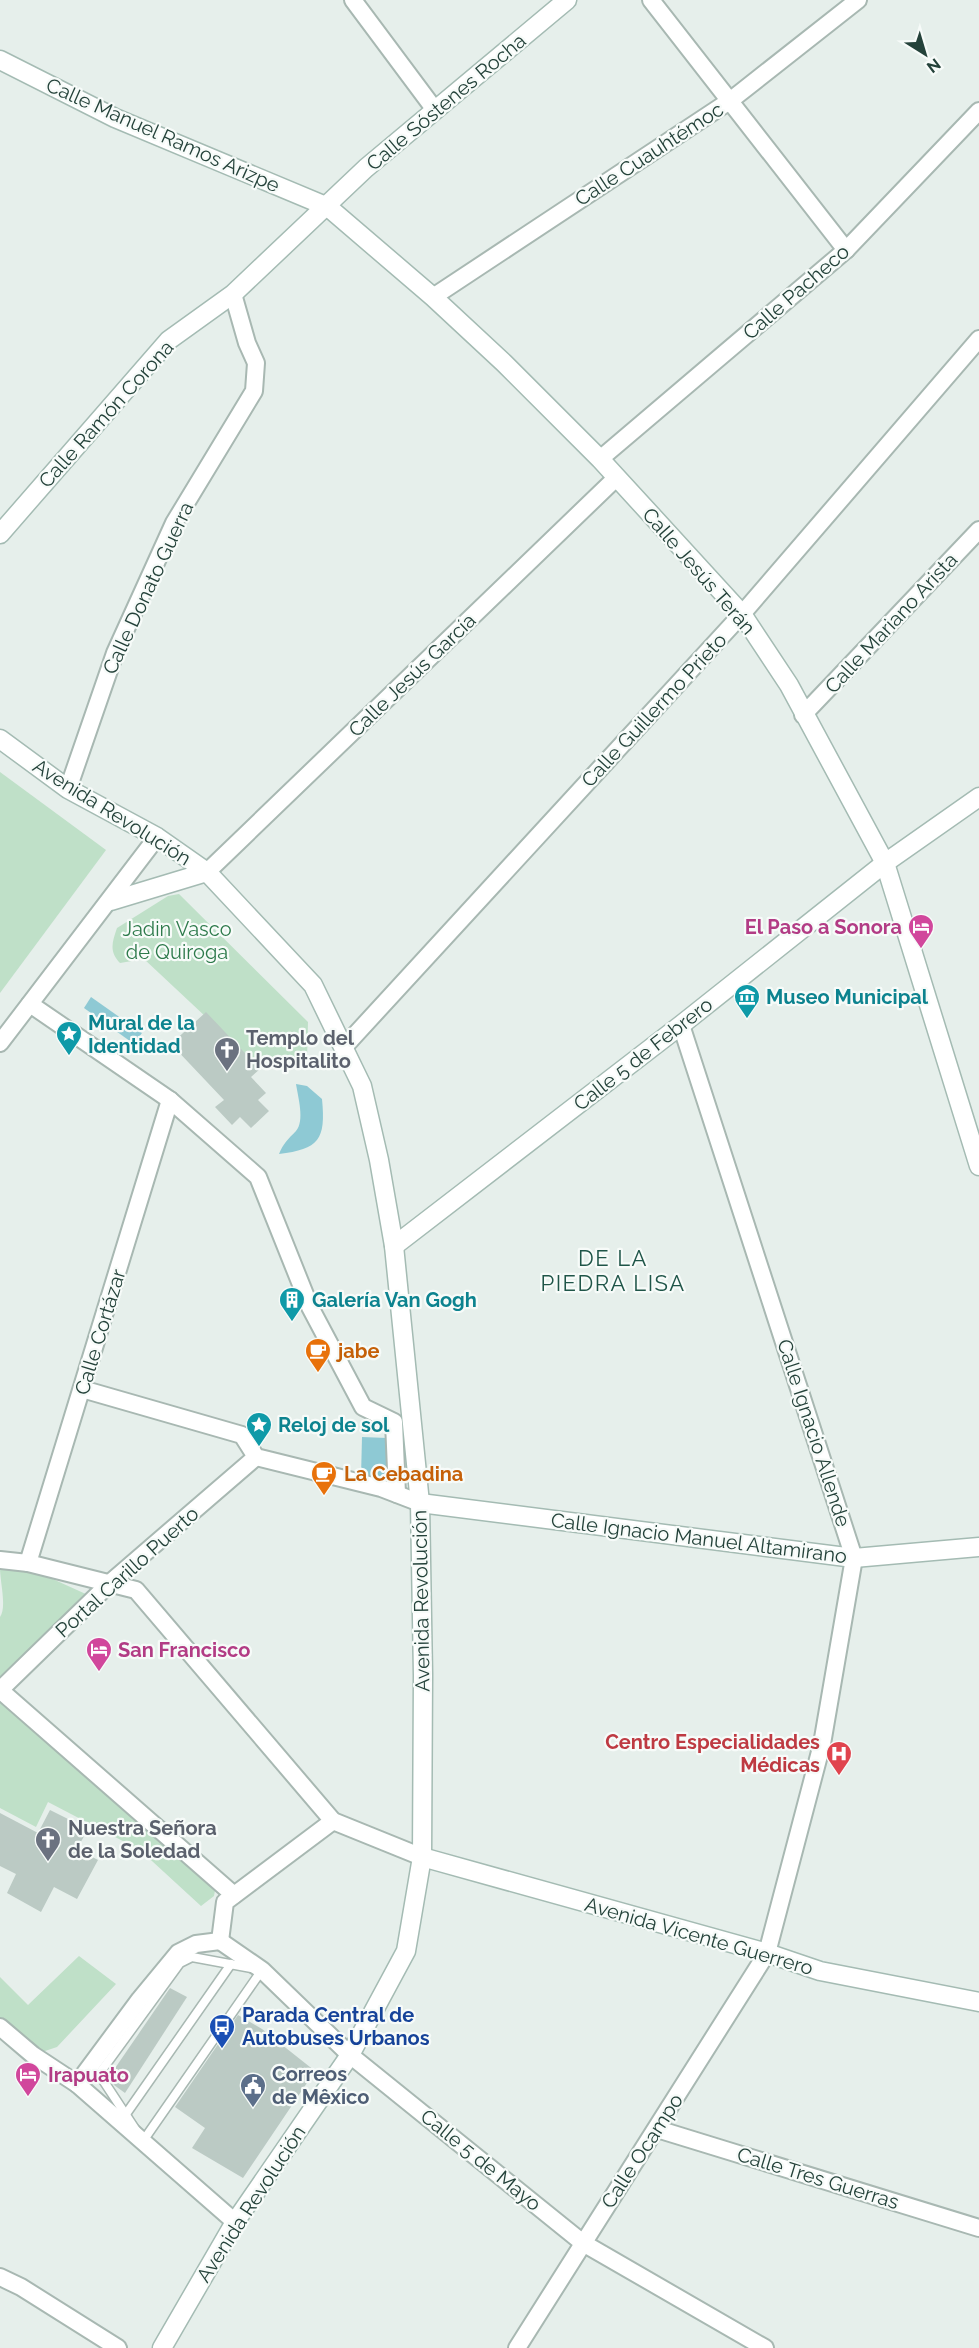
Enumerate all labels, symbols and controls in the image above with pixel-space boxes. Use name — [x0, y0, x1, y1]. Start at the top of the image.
north arrow — [895, 24, 955, 84]
street label: Calle Sóstenes Rocha — [361, 28, 531, 176]
text: N — [923, 54, 944, 77]
street label: Calle Manuel Ramos Arizpe — [43, 73, 284, 198]
street label: Calle Cuauhtémoc — [570, 97, 728, 211]
street label: Calle Pacheco — [738, 239, 854, 345]
street label: Calle Ramón Corona — [34, 335, 178, 493]
street label: Calle Donato Guerra — [98, 498, 198, 678]
street label: Calle Jesús Terán — [637, 503, 761, 639]
street label: Calle Mariano Arista — [820, 548, 962, 698]
street label: Calle Jesús García — [343, 608, 481, 742]
street label: Calle Guillermo Prieto — [576, 628, 732, 792]
street label: Avenida Revolución — [28, 754, 196, 870]
hotel icon: El Paso a Sonora — [906, 912, 936, 950]
place label: El Paso a Sonora — [745, 915, 902, 939]
park label: Jadin Vasco de Quiroga — [122, 917, 232, 964]
museum icon: Museo Municipal — [732, 982, 762, 1020]
place label: Museo Municipal — [766, 985, 929, 1009]
street label: Calle 5 de Febrero — [569, 992, 717, 1116]
place label: Mural de la Identidad — [88, 1011, 195, 1058]
place icon: Mural de la Identidad — [54, 1019, 84, 1057]
place label: Templo del Hospitalito — [246, 1026, 355, 1073]
church icon: Templo del Hospitalito — [212, 1035, 242, 1073]
district label: DE LA PIEDRA LISA — [540, 1245, 686, 1296]
street label: Calle Cortázar — [69, 1266, 131, 1398]
building icon: Galería Van Gogh — [277, 1285, 307, 1323]
place label: Galería Van Gogh — [312, 1288, 477, 1312]
cafe icon: jabe — [303, 1336, 333, 1374]
street label: Calle Ignacio Allende — [772, 1336, 856, 1530]
place label: jabe — [335, 1339, 379, 1363]
place icon: Reloj de sol — [244, 1410, 274, 1448]
place label: Reloj de sol — [278, 1413, 390, 1437]
cafe icon: La Cebadina — [309, 1459, 339, 1497]
place label: La Cebadina — [344, 1462, 463, 1486]
street label: Portal Carillo Puerto — [51, 1501, 204, 1643]
street label: Calle Ignacio Manuel Altamirano — [550, 1508, 848, 1568]
street label: Avenida Revolución — [407, 1510, 435, 1692]
hotel icon: San Francisco — [84, 1635, 114, 1673]
place label: San Francisco — [118, 1638, 250, 1662]
place label: Centro Especialidades Médicas — [605, 1730, 820, 1777]
hospital icon: Centro Especialidades Médicas — [824, 1739, 854, 1777]
place label: Nuestra Señora de la Soledad — [68, 1816, 217, 1863]
church icon: Nuestra Señora de la Soledad — [33, 1825, 63, 1863]
street label: Avenida Vicente Guerrero — [582, 1892, 816, 1980]
place label: Parada Central de Autobuses Urbanos — [242, 2003, 430, 2050]
bus stop icon: Parada Central de Autobuses Urbanos — [207, 2012, 237, 2050]
hotel icon: Irapuato — [13, 2060, 43, 2098]
place label: Correos de Mêxico — [272, 2062, 369, 2109]
place label: Irapuato — [48, 2063, 129, 2087]
public building icon: Correos de Mêxico — [238, 2071, 268, 2109]
street label: Calle Ocampo — [596, 2089, 688, 2213]
street label: Calle 5 de Mayo — [416, 2104, 546, 2216]
street label: Avenida Revolución — [191, 2121, 311, 2287]
street label: Calle Tres Guerras — [734, 2142, 902, 2214]

